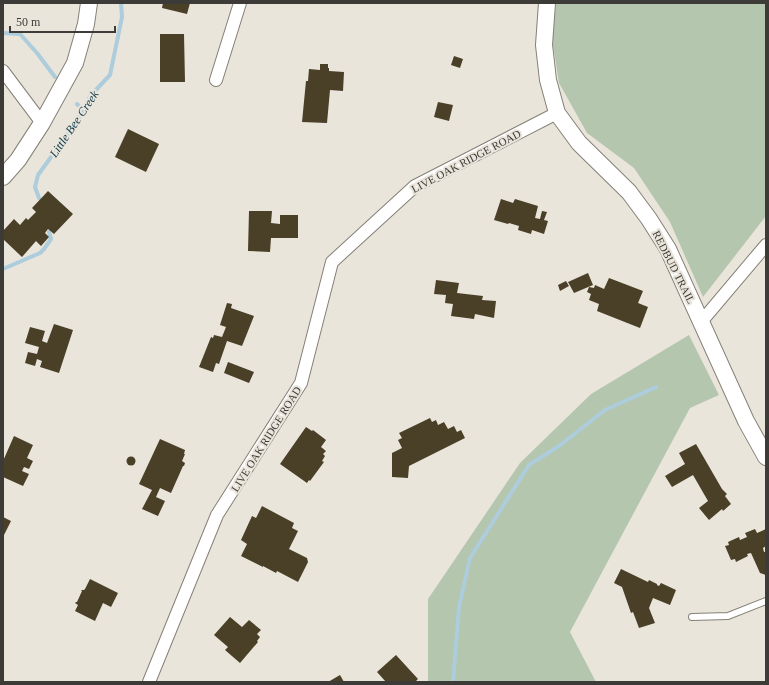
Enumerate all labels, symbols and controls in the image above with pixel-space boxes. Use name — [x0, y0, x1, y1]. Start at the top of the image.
scale bar — [10, 8, 115, 34]
text: 50 m — [16, 15, 41, 29]
water label: Little Bee Creek — [46, 87, 102, 161]
street label: LIVE OAK RIDGE ROAD — [409, 127, 523, 195]
street label: REDBUD TRAIL — [650, 229, 698, 306]
street label: LIVE OAK RIDGE ROAD — [229, 384, 303, 494]

